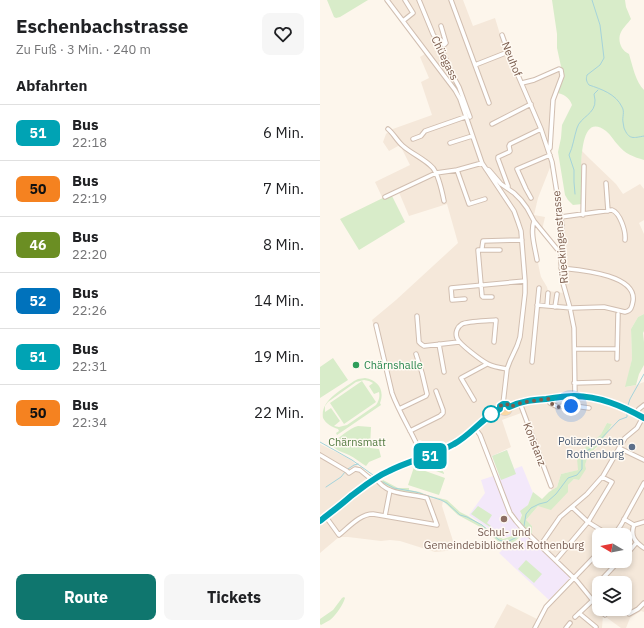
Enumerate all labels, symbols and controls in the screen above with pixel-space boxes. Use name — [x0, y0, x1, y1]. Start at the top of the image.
button: heart — [262, 13, 304, 55]
text: Eschenbachstrasse — [16, 14, 188, 38]
street label: Chüegass — [428, 34, 462, 82]
street label: Neuhof — [499, 40, 525, 79]
text: Zu Fuß · 3 Min. · 240 m — [16, 41, 151, 58]
text: Abfahrten — [16, 76, 87, 95]
text: Bus — [72, 115, 99, 134]
text: 6 Min. — [263, 123, 304, 142]
text: 51 — [30, 124, 46, 142]
text: 22:18 — [72, 134, 107, 151]
text: Bus — [72, 171, 99, 190]
text: 7 Min. — [263, 179, 304, 198]
text: 50 — [30, 180, 46, 198]
text: 22:19 — [72, 190, 107, 207]
street label: Rüeckingenstrasse — [549, 190, 571, 284]
text: Bus — [72, 227, 99, 246]
text: 8 Min. — [263, 235, 304, 254]
text: 46 — [30, 236, 46, 254]
text: 22:20 — [72, 246, 107, 263]
text: Bus — [72, 283, 99, 302]
text: 14 Min. — [254, 291, 304, 310]
text: 52 — [30, 292, 46, 310]
text: 22:26 — [72, 302, 107, 319]
text: Bus — [72, 339, 99, 358]
text: 19 Min. — [254, 347, 304, 366]
text: 51 — [30, 348, 46, 366]
text: 22:31 — [72, 358, 107, 375]
place label: Chärnshalle — [364, 358, 423, 372]
marker: Chärnshalle — [351, 360, 361, 370]
text: Bus — [72, 395, 99, 414]
your location — [561, 396, 581, 416]
text: 22 Min. — [254, 403, 304, 422]
text: 50 — [30, 404, 46, 422]
unlabelled marker — [482, 405, 500, 423]
text: 22:34 — [72, 414, 107, 431]
street label: Konstanz — [520, 420, 550, 468]
place label: Polizeiposten Rothenburg — [558, 434, 624, 461]
park label: Chärnsmatt — [328, 435, 386, 449]
marker: Polizeiposten Rothenburg — [627, 442, 637, 452]
line badge: 51 — [412, 443, 448, 469]
text: 51 — [422, 447, 438, 465]
marker: Schul- und Gemeindebibliothek Rothenburg — [499, 514, 509, 524]
place label: Schul- und Gemeindebibliothek Rothenburg — [424, 525, 584, 552]
north arrow — [592, 528, 632, 568]
map controls — [592, 528, 632, 616]
button: Route — [16, 574, 156, 620]
button: Tickets — [164, 574, 304, 620]
button: layers — [592, 576, 632, 616]

